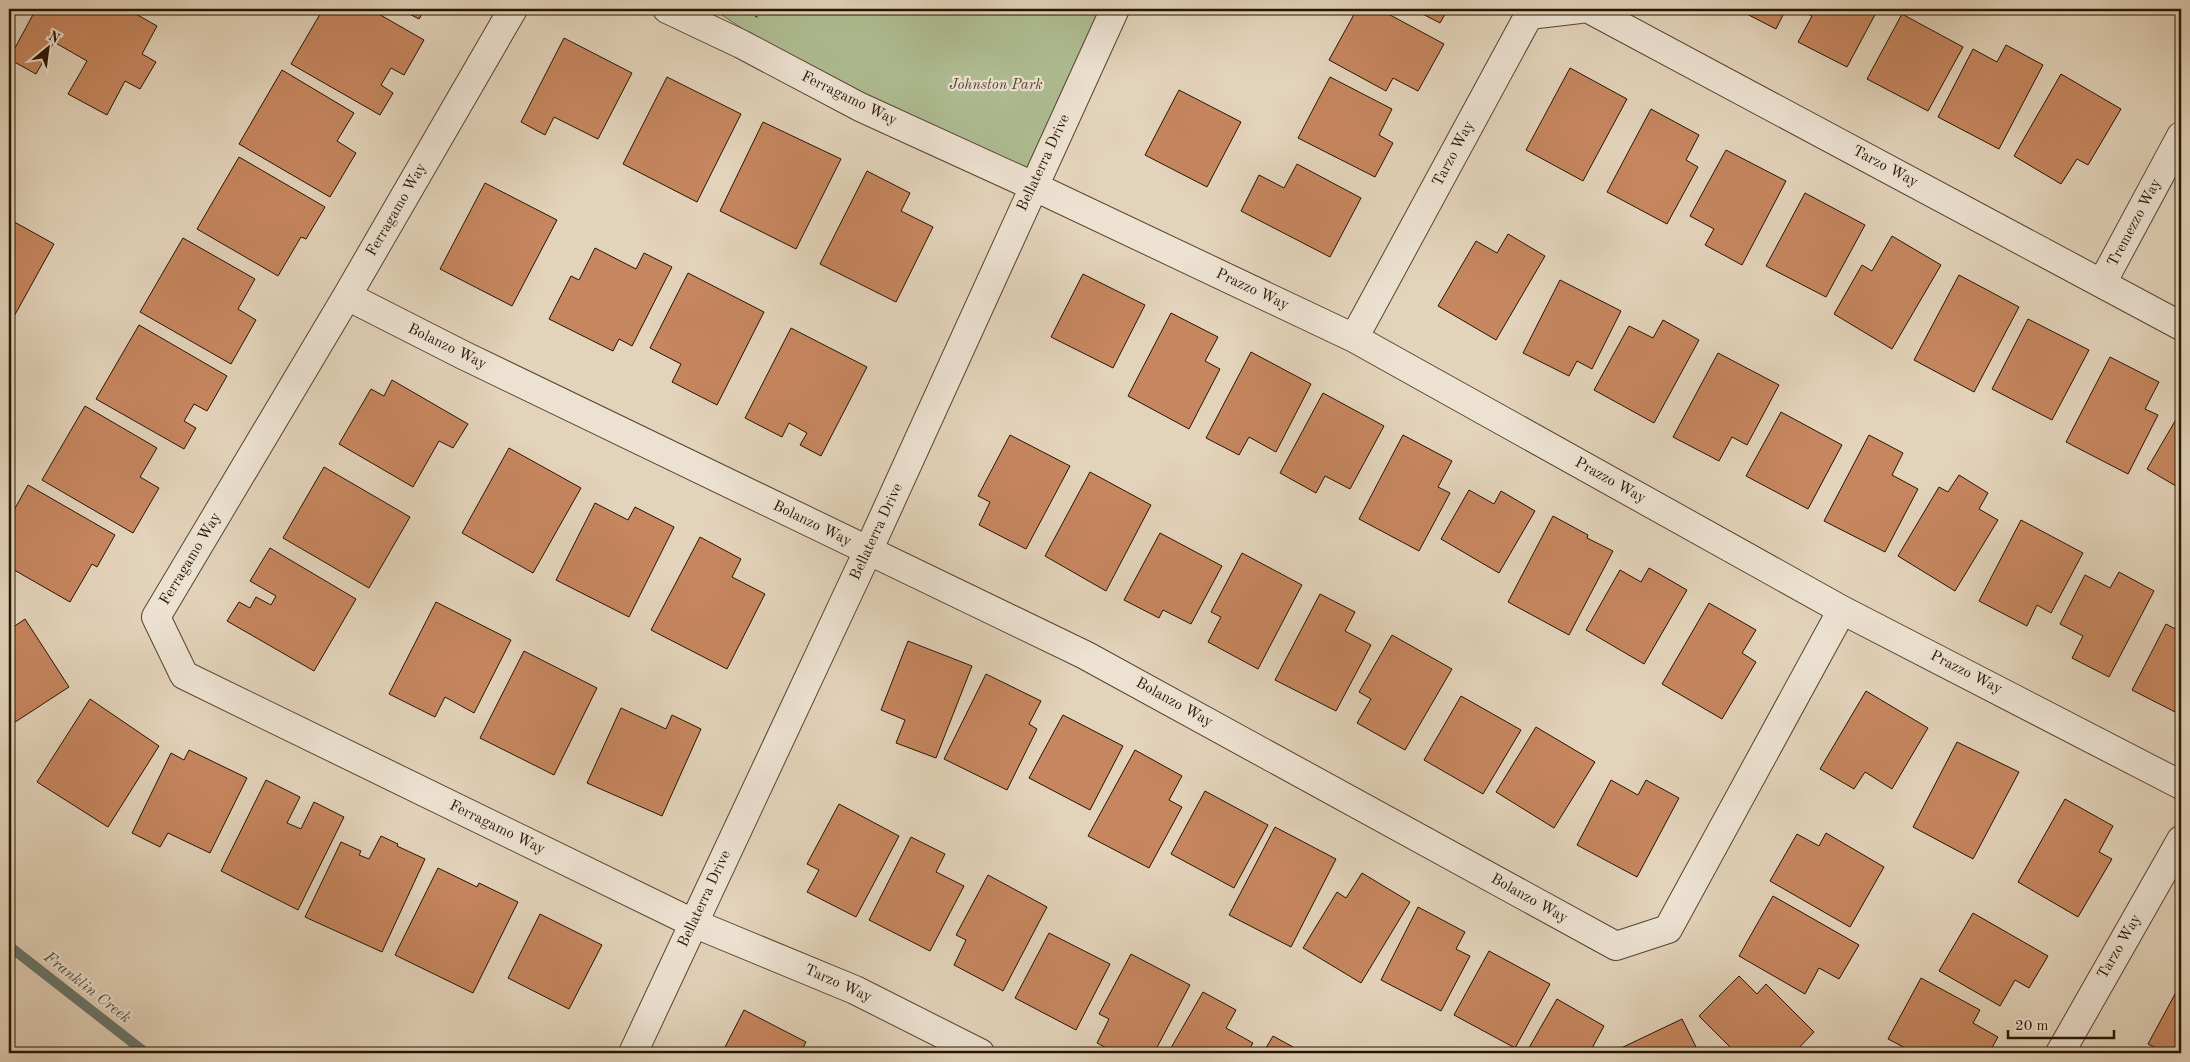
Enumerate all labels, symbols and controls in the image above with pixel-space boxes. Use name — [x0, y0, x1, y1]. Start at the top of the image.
north arrow — [22, 22, 72, 72]
text: N — [46, 29, 62, 46]
street label: Ferragamo Way — [799, 69, 899, 129]
park label: Johnston Park — [949, 78, 1043, 93]
street label: Bellaterra Drive — [1015, 112, 1073, 214]
street label: Tarzo Way — [1431, 119, 1477, 189]
street label: Tarzo Way — [1850, 144, 1920, 190]
street label: Ferragamo Way — [364, 161, 430, 259]
street label: Tremezzo Way — [2106, 176, 2164, 270]
street label: Prazzo Way — [1213, 267, 1291, 313]
street label: Bolanzo Way — [405, 322, 489, 373]
street label: Prazzo Way — [1572, 455, 1648, 507]
street label: Bellaterra Drive — [848, 481, 906, 583]
street label: Bolanzo Way — [770, 499, 854, 550]
street label: Ferragamo Way — [158, 510, 224, 608]
street label: Prazzo Way — [1928, 648, 2004, 698]
street label: Bolanzo Way — [1133, 676, 1215, 730]
street label: Ferragamo Way — [447, 798, 547, 858]
street label: Bellaterra Drive — [676, 848, 734, 950]
street label: Bolanzo Way — [1488, 872, 1570, 926]
street label: Tarzo Way — [2096, 912, 2144, 982]
water label: Franklin Creek — [40, 949, 134, 1027]
street label: Tarzo Way — [802, 963, 874, 1005]
scale bar — [2008, 1007, 2114, 1039]
text: 20 m — [2015, 1019, 2049, 1034]

